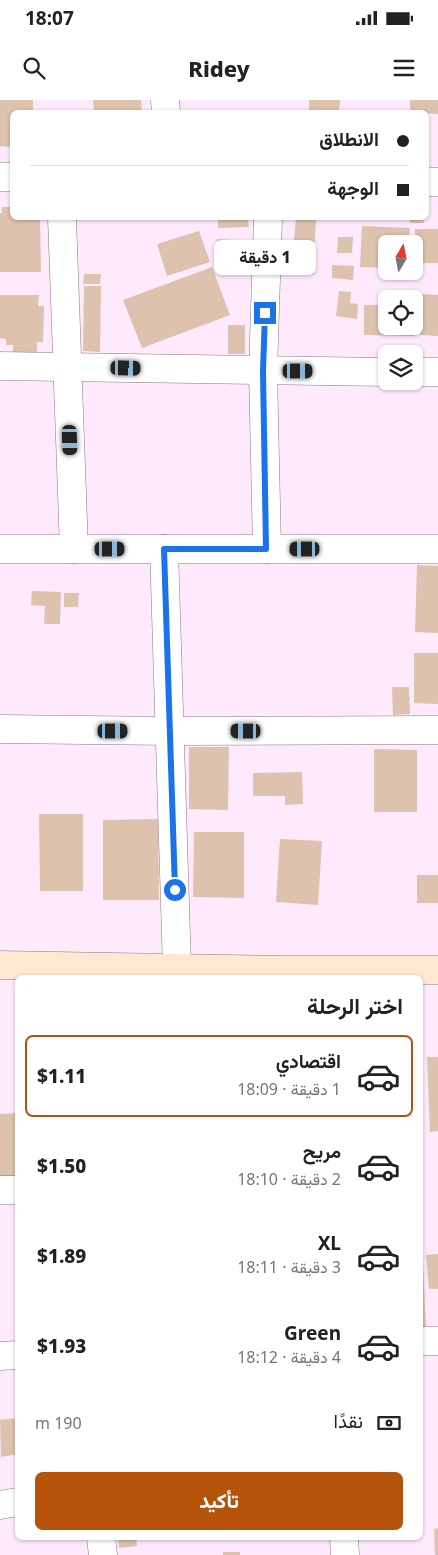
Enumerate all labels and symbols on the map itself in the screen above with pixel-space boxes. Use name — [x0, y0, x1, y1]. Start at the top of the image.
north arrow — [378, 235, 422, 280]
callout: 1 دقيقة — [214, 240, 316, 276]
route end — [254, 302, 276, 324]
car — [110, 360, 141, 376]
car — [283, 364, 313, 379]
car — [61, 425, 78, 455]
car — [95, 542, 125, 557]
car — [290, 542, 320, 557]
car — [98, 724, 128, 739]
car — [231, 724, 261, 739]
route start — [164, 879, 186, 901]

